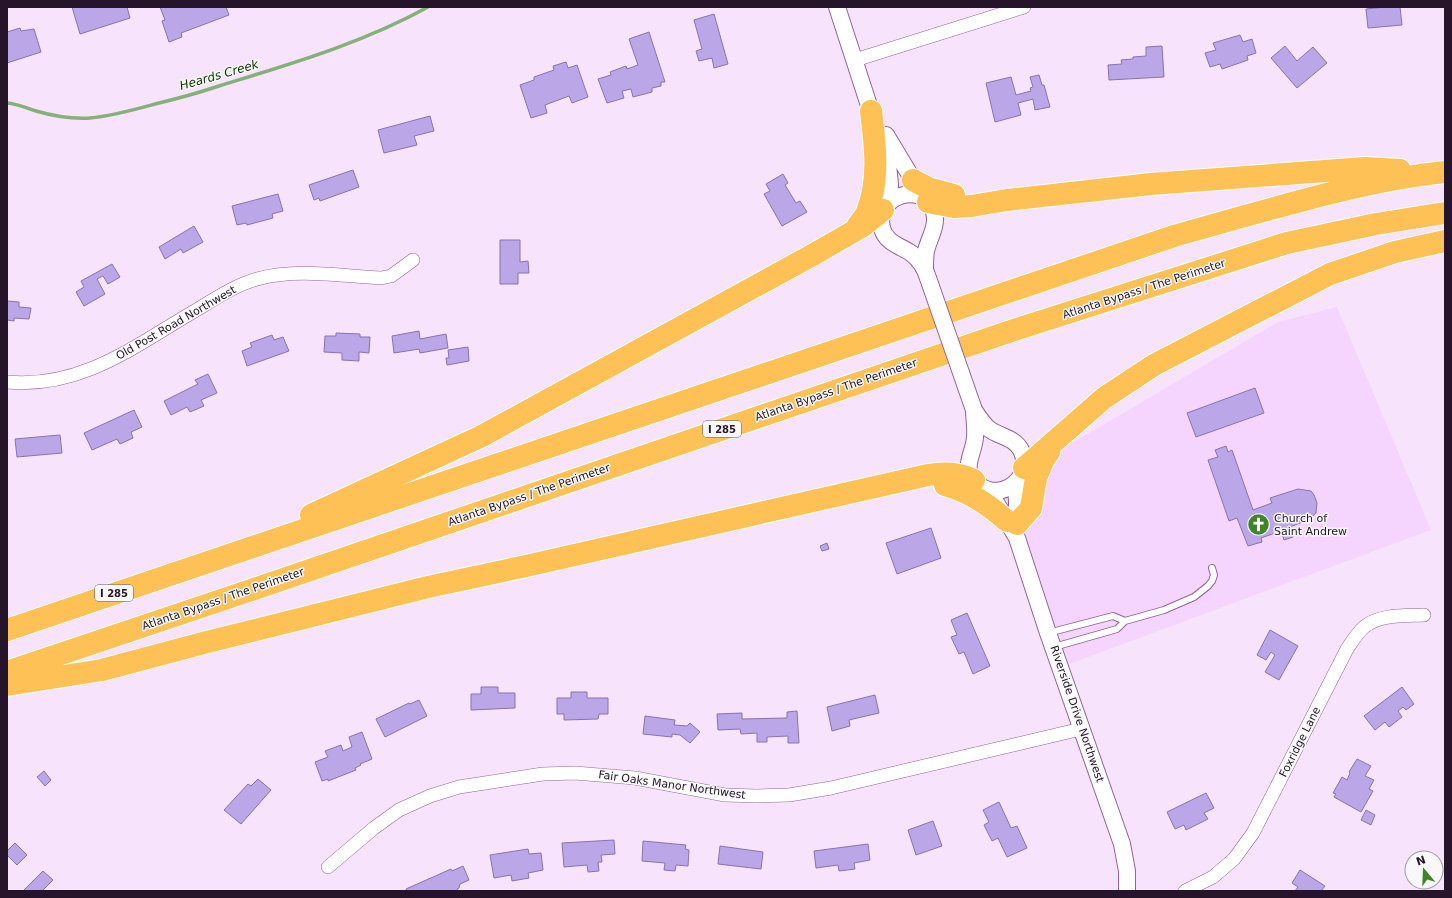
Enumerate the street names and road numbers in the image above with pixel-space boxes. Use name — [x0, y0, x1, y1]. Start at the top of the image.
street label: Atlanta Bypass / The Perimeter — [1061, 256, 1228, 322]
street label: Old Post Road Northwest — [114, 283, 239, 363]
street label: Atlanta Bypass / The Perimeter — [753, 356, 919, 424]
road number: I 285 — [703, 421, 741, 437]
street label: Atlanta Bypass / The Perimeter — [446, 461, 612, 529]
street label: Atlanta Bypass / The Perimeter — [140, 565, 306, 633]
road number: I 285 — [95, 585, 133, 601]
street label: Riverside Drive Northwest — [1047, 644, 1107, 785]
street label: Foxridge Lane — [1277, 704, 1323, 779]
street label: Fair Oaks Manor Northwest — [597, 768, 747, 802]

